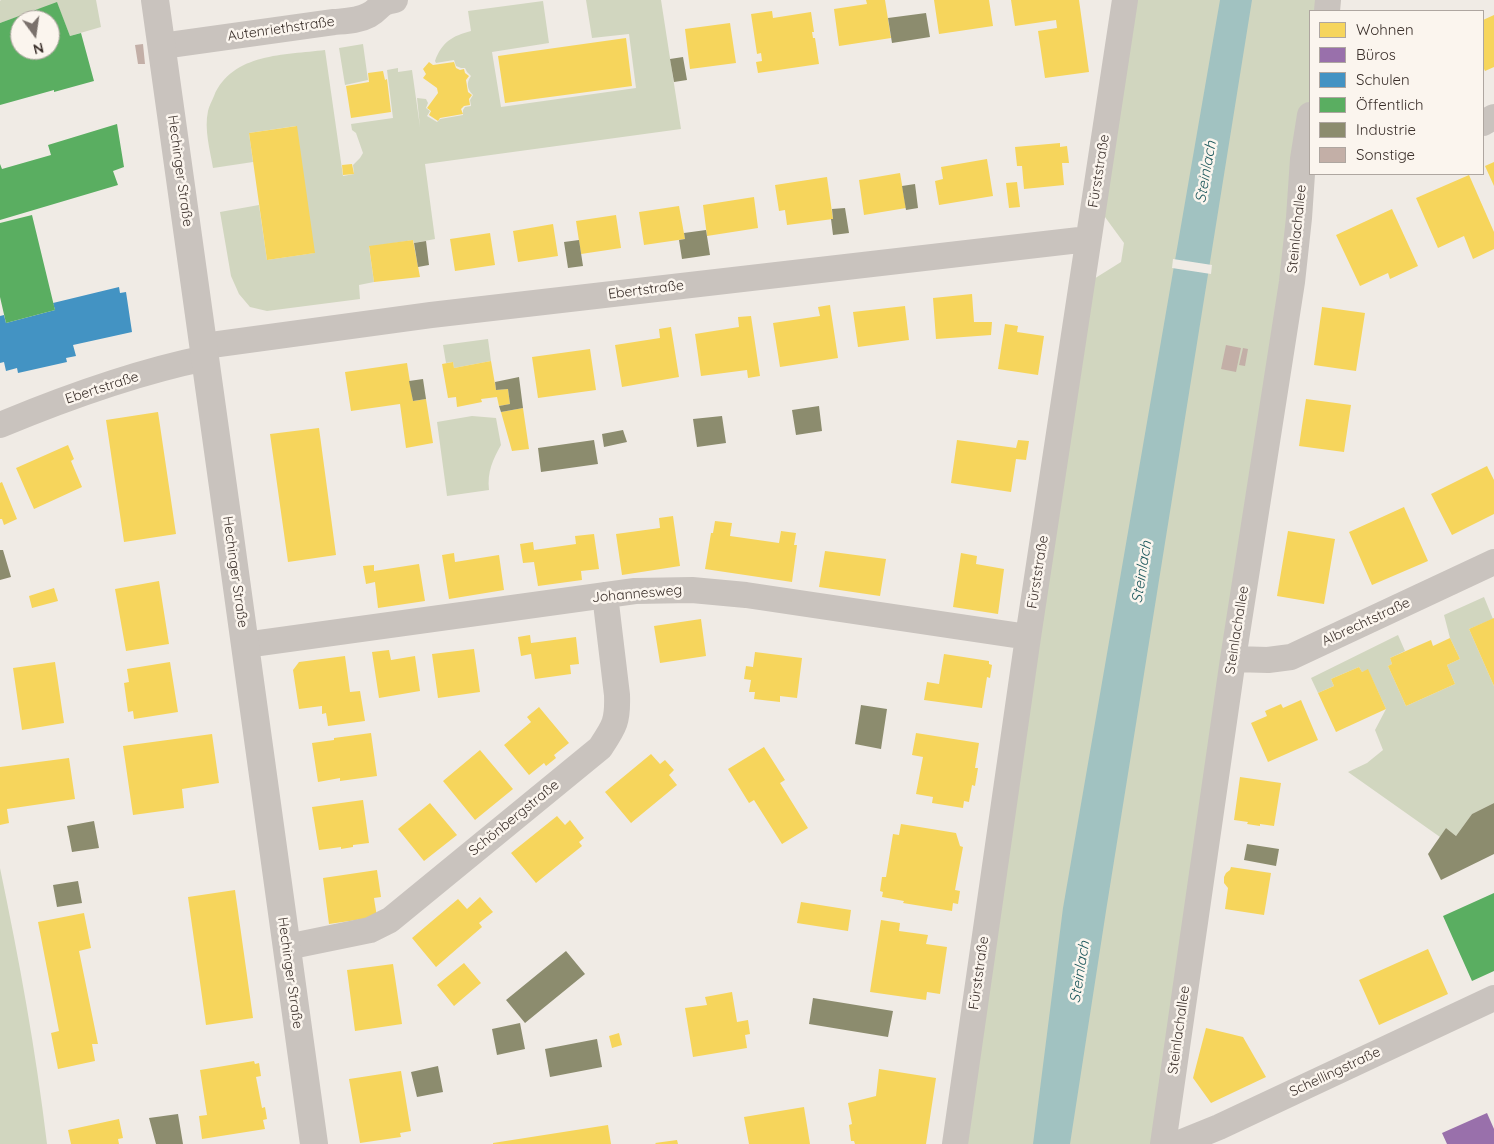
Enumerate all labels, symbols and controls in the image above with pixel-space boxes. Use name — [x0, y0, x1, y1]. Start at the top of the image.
north arrow — [10, 10, 60, 60]
legend — [1309, 10, 1484, 175]
street label: Autenriethstraße — [226, 13, 336, 45]
text: Wohnen — [1356, 20, 1414, 39]
text: N — [31, 39, 46, 59]
text: Büros — [1356, 45, 1396, 64]
text: Schulen — [1356, 70, 1410, 89]
text: Öffentlich — [1356, 95, 1423, 114]
street label: Hechinger Straße — [164, 114, 196, 228]
text: Industrie — [1356, 120, 1416, 139]
street label: Fürststraße — [1085, 133, 1113, 209]
water label: Steinlach — [1192, 140, 1220, 204]
text: Sonstige — [1356, 145, 1415, 164]
street label: Steinlachallee — [1284, 184, 1310, 274]
street label: Ebertstraße — [607, 277, 685, 303]
street label: Ebertstraße — [63, 368, 141, 408]
street label: Hechinger Straße — [219, 515, 251, 629]
street label: Fürststraße — [1024, 534, 1052, 610]
water label: Steinlach — [1128, 540, 1156, 604]
street label: Johannesweg — [591, 582, 683, 606]
street label: Steinlachallee — [1222, 585, 1252, 675]
street label: Albrechtstraße — [1319, 594, 1413, 650]
street label: Schönbergstraße — [466, 776, 562, 860]
street label: Hechinger Straße — [274, 916, 306, 1030]
street label: Fürststraße — [966, 935, 992, 1011]
water label: Steinlach — [1066, 940, 1094, 1004]
street label: Steinlachallee — [1164, 985, 1194, 1075]
street label: Schellingstraße — [1287, 1044, 1383, 1100]

